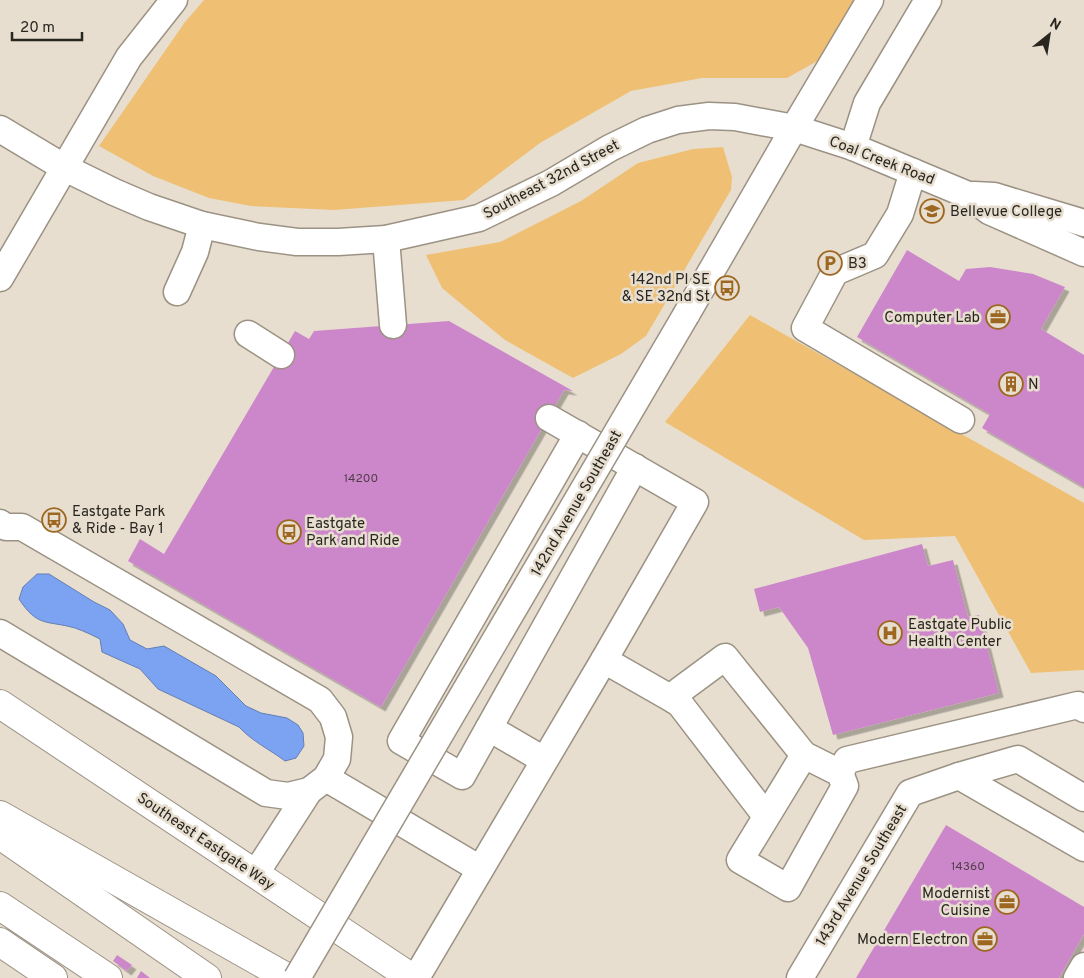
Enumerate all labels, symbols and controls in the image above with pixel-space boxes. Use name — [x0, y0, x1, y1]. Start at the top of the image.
scale bar — [12, 10, 82, 42]
north arrow — [1024, 10, 1074, 60]
text: N — [1046, 15, 1063, 35]
text: 20 m — [20, 19, 55, 38]
street label: Coal Creek Road — [826, 133, 937, 190]
street label: Southeast 32nd Street — [480, 136, 623, 224]
school or university icon: Bellevue College — [919, 198, 945, 224]
place label: Bellevue College — [950, 203, 1062, 222]
parking icon: B3 — [817, 250, 843, 276]
place label: B3 — [848, 255, 867, 274]
place label: 142nd Pl SE & SE 32nd St — [622, 271, 710, 307]
bus stop icon: 142nd Pl SE & SE 32nd St — [714, 275, 740, 301]
office icon: Computer Lab — [985, 304, 1011, 330]
place label: Computer Lab — [884, 309, 980, 328]
building icon: N — [998, 371, 1024, 397]
place label: N — [1028, 376, 1039, 395]
street label: 142nd Avenue Southeast — [528, 427, 627, 580]
house number: 14200 — [344, 471, 378, 487]
place label: Eastgate Park & Ride - Bay 1 — [72, 503, 166, 539]
bus stop icon: Eastgate Park & Ride - Bay 1 — [41, 507, 67, 533]
place label: Eastgate Park and Ride — [306, 515, 399, 551]
bus stop icon: Eastgate Park and Ride — [276, 519, 302, 545]
place label: Eastgate Public Health Center — [908, 616, 1012, 652]
hospital icon: Eastgate Public Health Center — [877, 620, 903, 646]
street label: Southeast Eastgate Way — [133, 789, 278, 895]
street label: 143rd Avenue Southeast — [812, 801, 912, 950]
house number: 14360 — [951, 859, 985, 875]
place label: Modernist Cuisine — [922, 885, 990, 921]
office icon: Modernist Cuisine — [994, 889, 1020, 915]
office icon: Modern Electron — [972, 926, 998, 952]
place label: Modern Electron — [857, 931, 968, 950]

